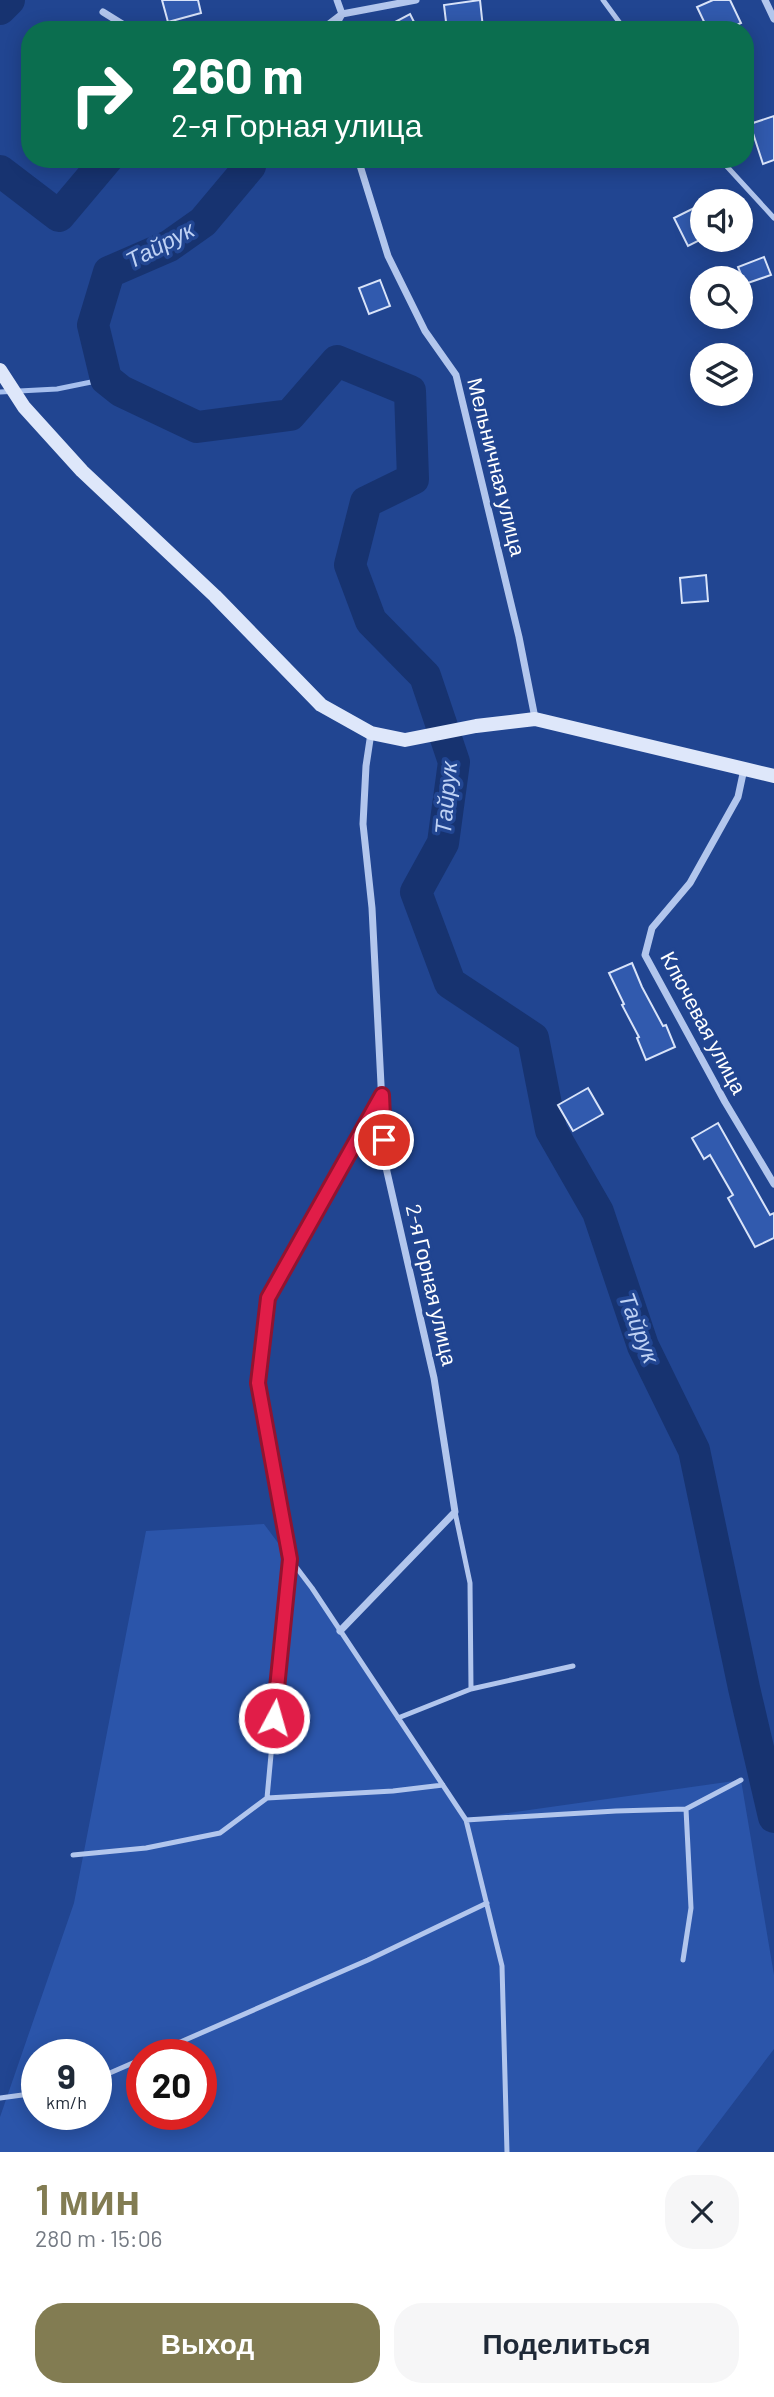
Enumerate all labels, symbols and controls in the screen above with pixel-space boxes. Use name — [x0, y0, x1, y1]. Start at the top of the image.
text: 260 m — [171, 45, 303, 104]
icon: right — [56, 49, 147, 140]
text: 2-я Горная улица — [171, 105, 422, 143]
map controls — [690, 189, 753, 406]
button: sound — [690, 189, 753, 252]
water label: Тайрук — [121, 214, 200, 274]
button: search — [690, 266, 753, 329]
button: layers — [690, 343, 753, 406]
street label: Мельничная улица — [463, 375, 532, 559]
water label: Тайрук — [428, 759, 462, 836]
street label: Ключевая улица — [656, 947, 753, 1098]
pin — [354, 1110, 414, 1170]
icon: arrive — [365, 1121, 403, 1159]
street label: 2-я Горная улица — [402, 1201, 463, 1368]
water label: Тайрук — [614, 1288, 667, 1368]
position arrow — [237, 1681, 311, 1755]
speed limit sign: 20 — [126, 2039, 217, 2130]
text: 9 — [57, 2054, 76, 2096]
text: km/h — [46, 2091, 87, 2113]
text: 1 мин — [35, 2173, 140, 2223]
button: close — [665, 2175, 739, 2249]
text: 280 m · 15:06 — [35, 2224, 162, 2252]
button: Выход — [35, 2303, 380, 2383]
button: Поделиться — [394, 2303, 739, 2383]

